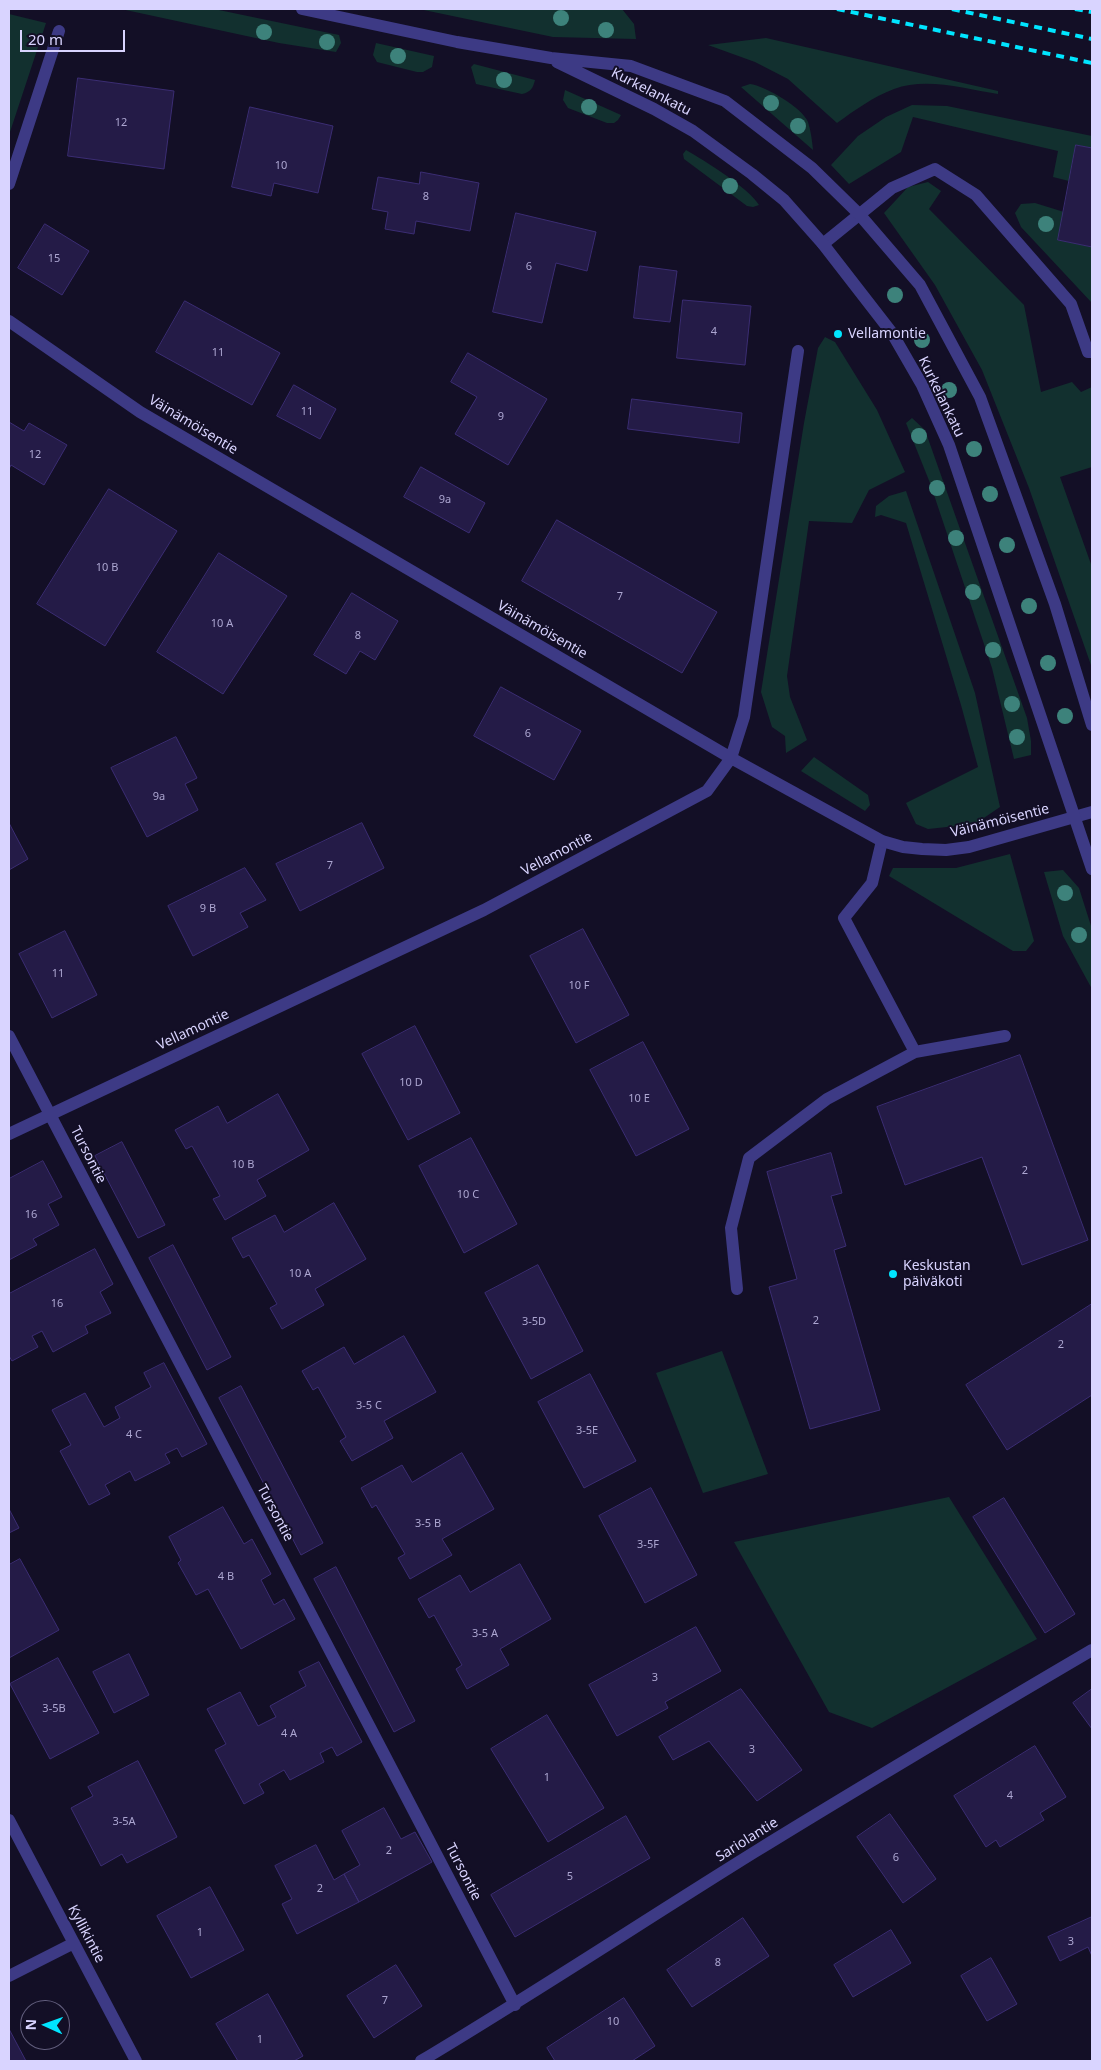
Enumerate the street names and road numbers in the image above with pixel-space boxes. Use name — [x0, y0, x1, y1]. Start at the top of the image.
street label: Kurkelankatu — [608, 65, 694, 119]
street label: Kurkelankatu — [914, 354, 968, 440]
street label: Väinämöisentie — [145, 392, 241, 458]
street label: Väinämöisentie — [494, 597, 590, 663]
street label: Väinämöisentie — [949, 801, 1051, 841]
street label: Vellamontie — [519, 828, 595, 880]
street label: Vellamontie — [154, 1006, 232, 1054]
street label: Tursontie — [66, 1124, 110, 1186]
street label: Tursontie — [253, 1482, 297, 1544]
street label: Sariolantie — [713, 1814, 781, 1866]
street label: Tursontie — [441, 1841, 485, 1903]
street label: Kyllikintie — [64, 1902, 108, 1966]

